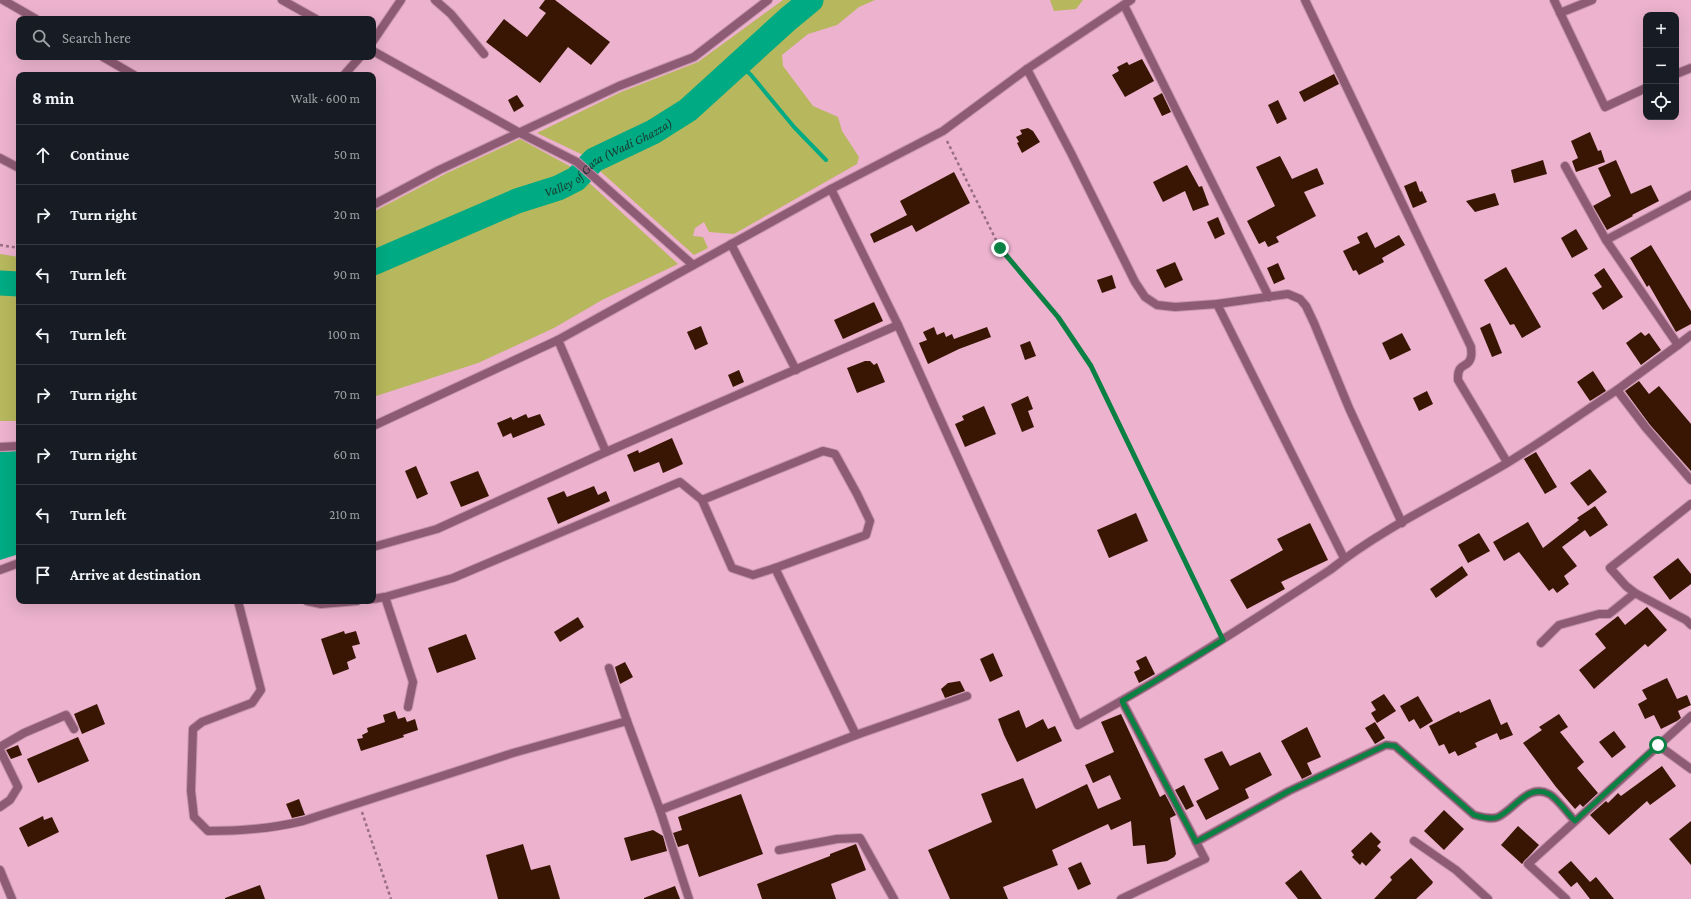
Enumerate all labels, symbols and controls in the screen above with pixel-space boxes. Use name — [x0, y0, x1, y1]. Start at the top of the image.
map controls — [1643, 12, 1679, 120]
button: + — [1643, 12, 1679, 48]
search box — [16, 16, 376, 60]
icon: search — [30, 27, 52, 49]
text: Search here — [62, 30, 131, 46]
button: − — [1643, 48, 1679, 84]
button: locate — [1643, 84, 1679, 120]
text: 8 min — [32, 89, 74, 108]
text: Walk · 600 m — [291, 91, 360, 106]
water label: Valley of Gaza (Wadi Ghazza) — [542, 115, 675, 200]
icon: ahead — [32, 144, 54, 166]
text: Continue — [70, 147, 129, 163]
text: 50 m — [334, 147, 360, 162]
icon: right — [32, 204, 54, 226]
text: Turn right — [70, 207, 137, 223]
text: 20 m — [334, 207, 360, 222]
route end — [991, 239, 1009, 257]
icon: left — [32, 264, 54, 286]
text: Turn left — [70, 267, 126, 283]
text: 90 m — [333, 267, 360, 282]
icon: left — [32, 324, 54, 346]
text: Turn left — [70, 327, 126, 343]
text: 100 m — [328, 327, 360, 342]
icon: right — [32, 384, 54, 406]
text: Turn right — [70, 387, 137, 403]
text: 70 m — [334, 387, 360, 402]
icon: right — [32, 444, 54, 466]
text: Turn right — [70, 447, 137, 463]
text: 60 m — [333, 447, 360, 462]
icon: left — [32, 504, 54, 526]
text: Turn left — [70, 507, 126, 523]
text: 210 m — [329, 507, 360, 522]
icon: arrive — [32, 564, 54, 586]
text: Arrive at destination — [70, 567, 201, 583]
route start — [1649, 736, 1667, 754]

